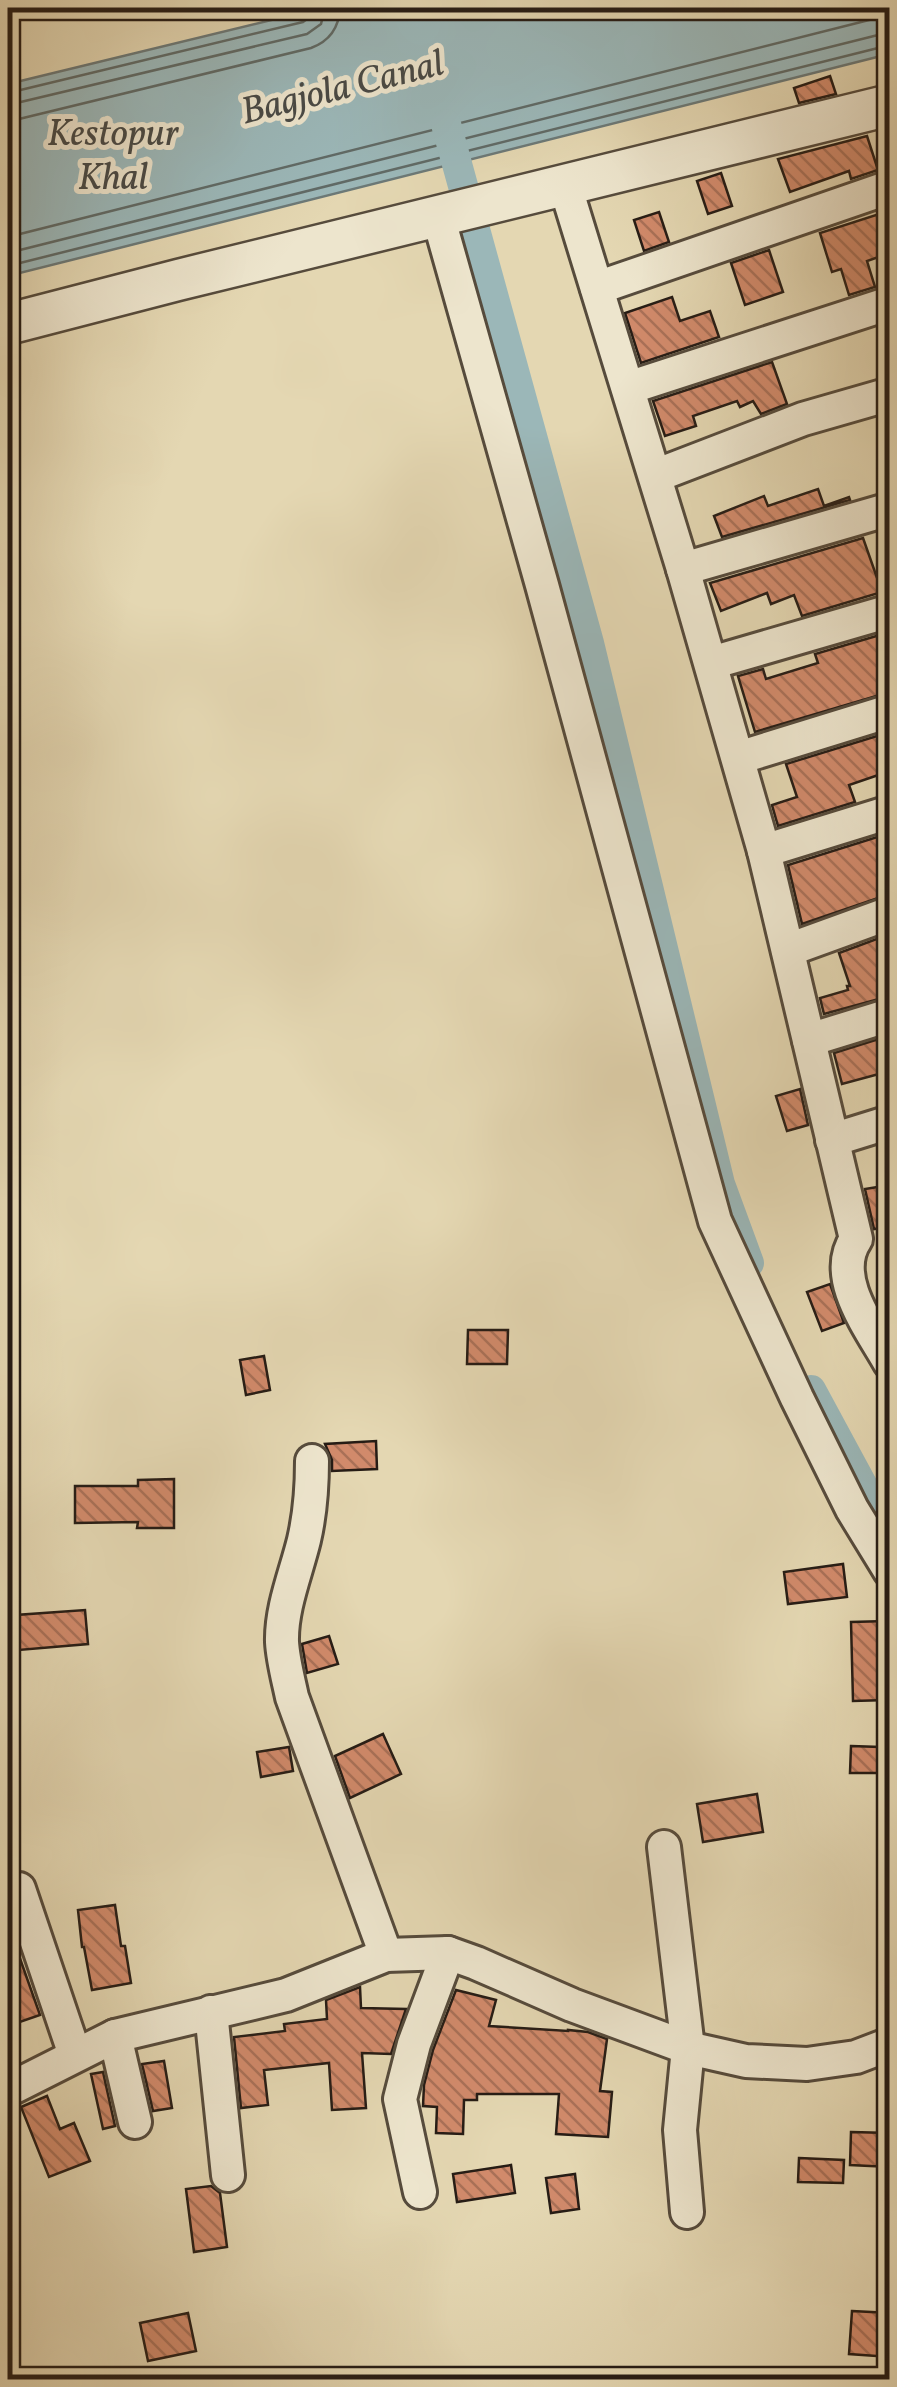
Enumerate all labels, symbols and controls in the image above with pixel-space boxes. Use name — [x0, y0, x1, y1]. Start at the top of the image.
water label: Bagjola Canal — [236, 39, 450, 140]
water label: Kestopur Khal — [47, 109, 180, 206]

